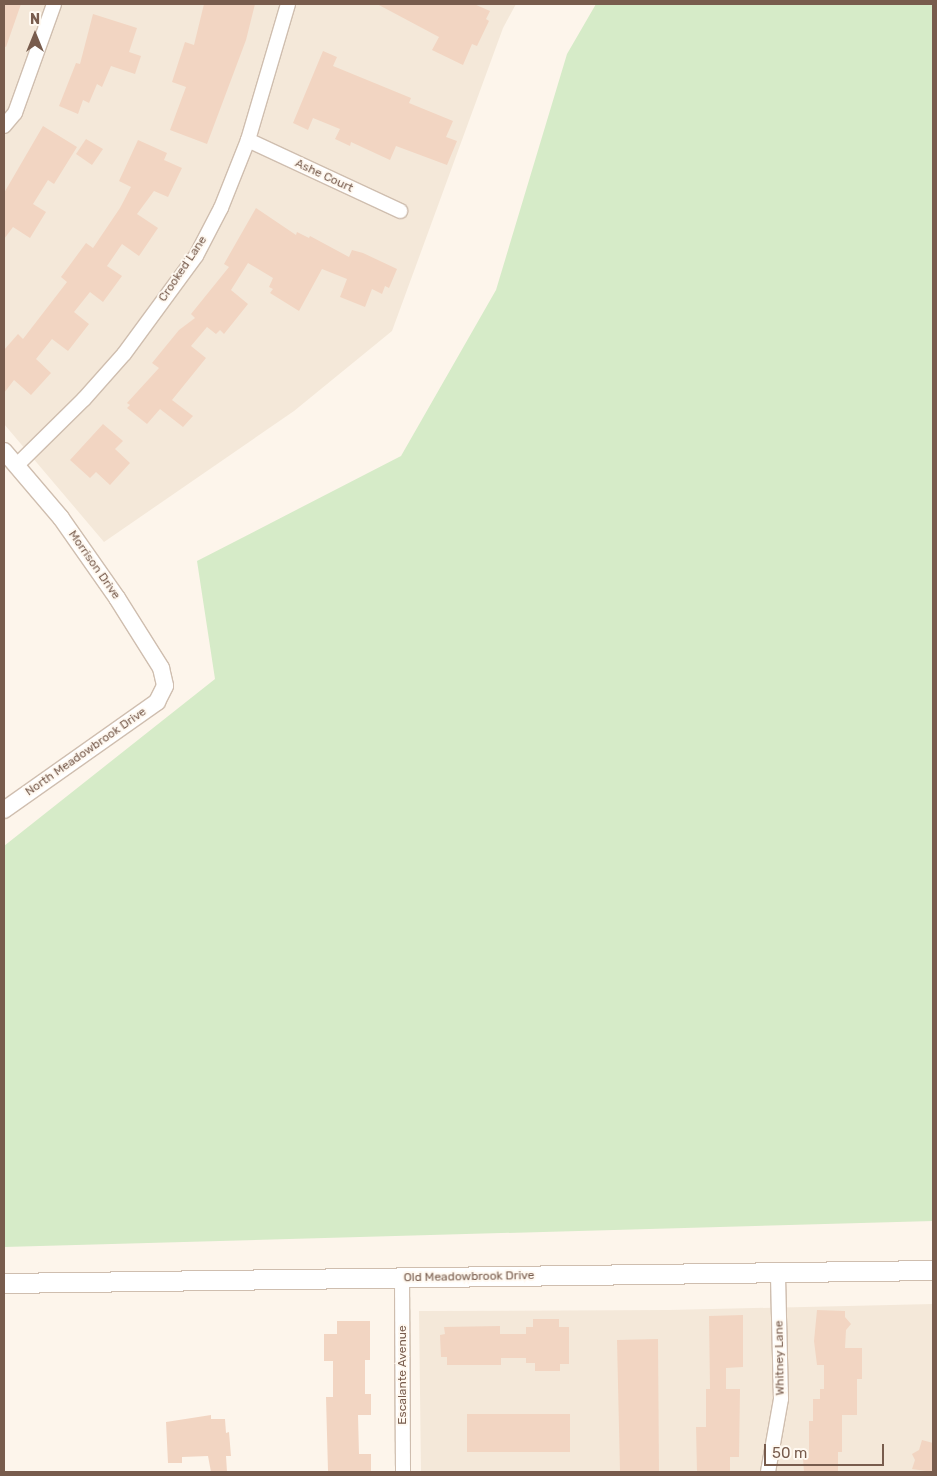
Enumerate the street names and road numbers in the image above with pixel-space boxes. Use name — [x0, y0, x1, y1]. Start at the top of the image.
street label: Ashe Court — [293, 156, 355, 196]
street label: Crooked Lane — [156, 233, 210, 305]
street label: Morrison Drive — [65, 528, 123, 602]
street label: North Meadowbrook Drive — [23, 705, 149, 799]
street label: Old Meadowbrook Drive — [403, 1269, 535, 1285]
street label: Whitney Lane — [772, 1320, 788, 1396]
street label: Escalante Avenue — [396, 1325, 410, 1425]

